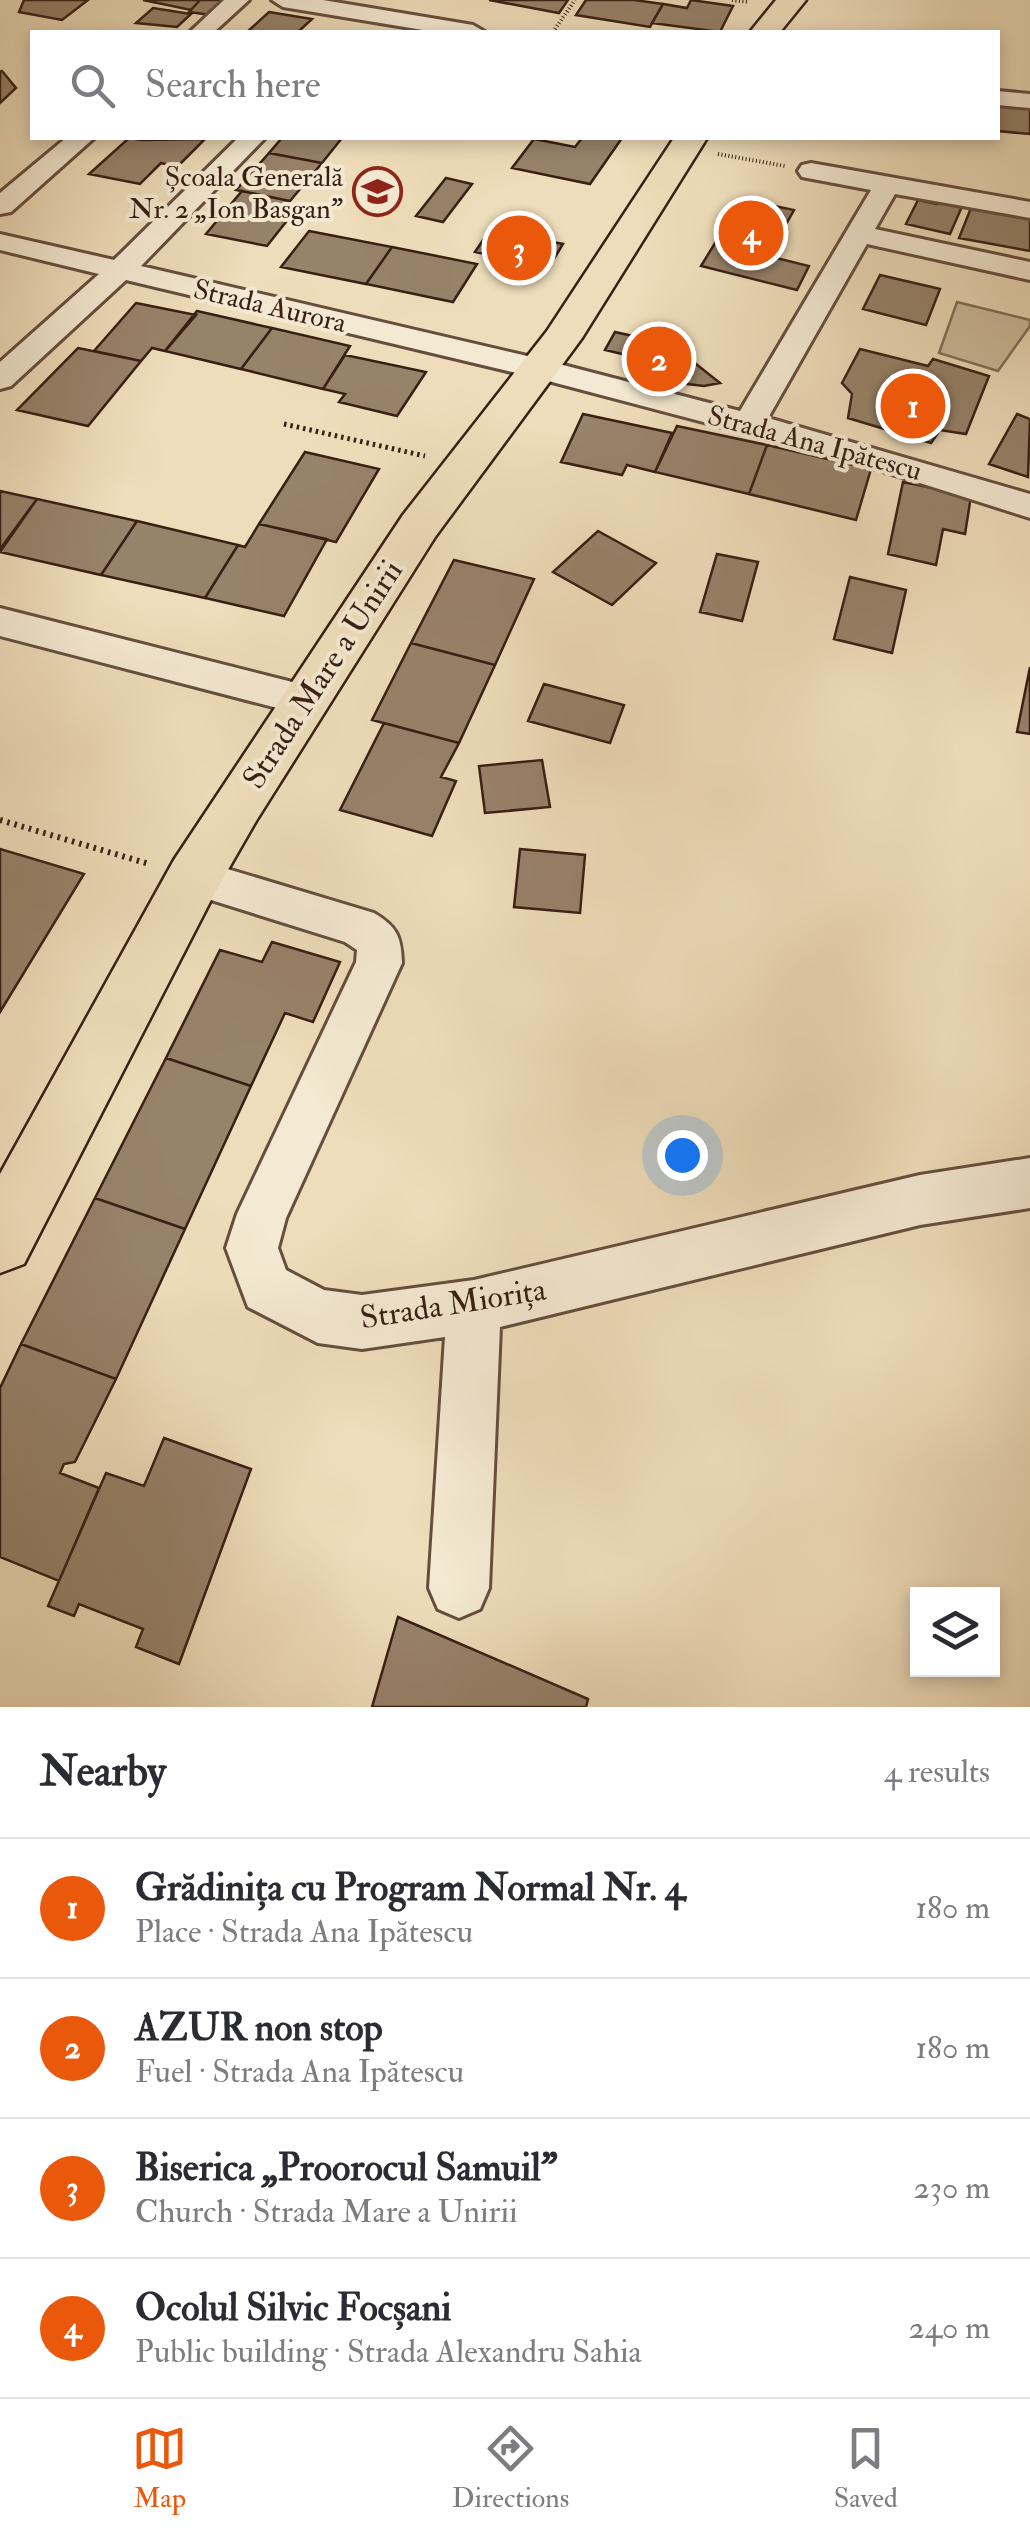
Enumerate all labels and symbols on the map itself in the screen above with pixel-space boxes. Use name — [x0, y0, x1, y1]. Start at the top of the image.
place label: Școala Generală Nr. 2 „Ion Basgan" — [129, 160, 343, 227]
school or university icon: Școala Generală Nr. 2 „Ion Basgan" — [352, 166, 404, 218]
pin: 4 — [718, 196, 784, 270]
pin: 3 — [486, 210, 552, 286]
street label: Strada Aurora — [190, 272, 350, 341]
pin: 2 — [626, 322, 692, 396]
pin: 1 — [880, 368, 946, 444]
street label: Strada Ana Ipătescu — [704, 398, 926, 489]
street label: Strada Mare a Unirii — [234, 553, 412, 796]
your location — [657, 1130, 708, 1181]
street label: Strada Miorița — [357, 1269, 550, 1338]

